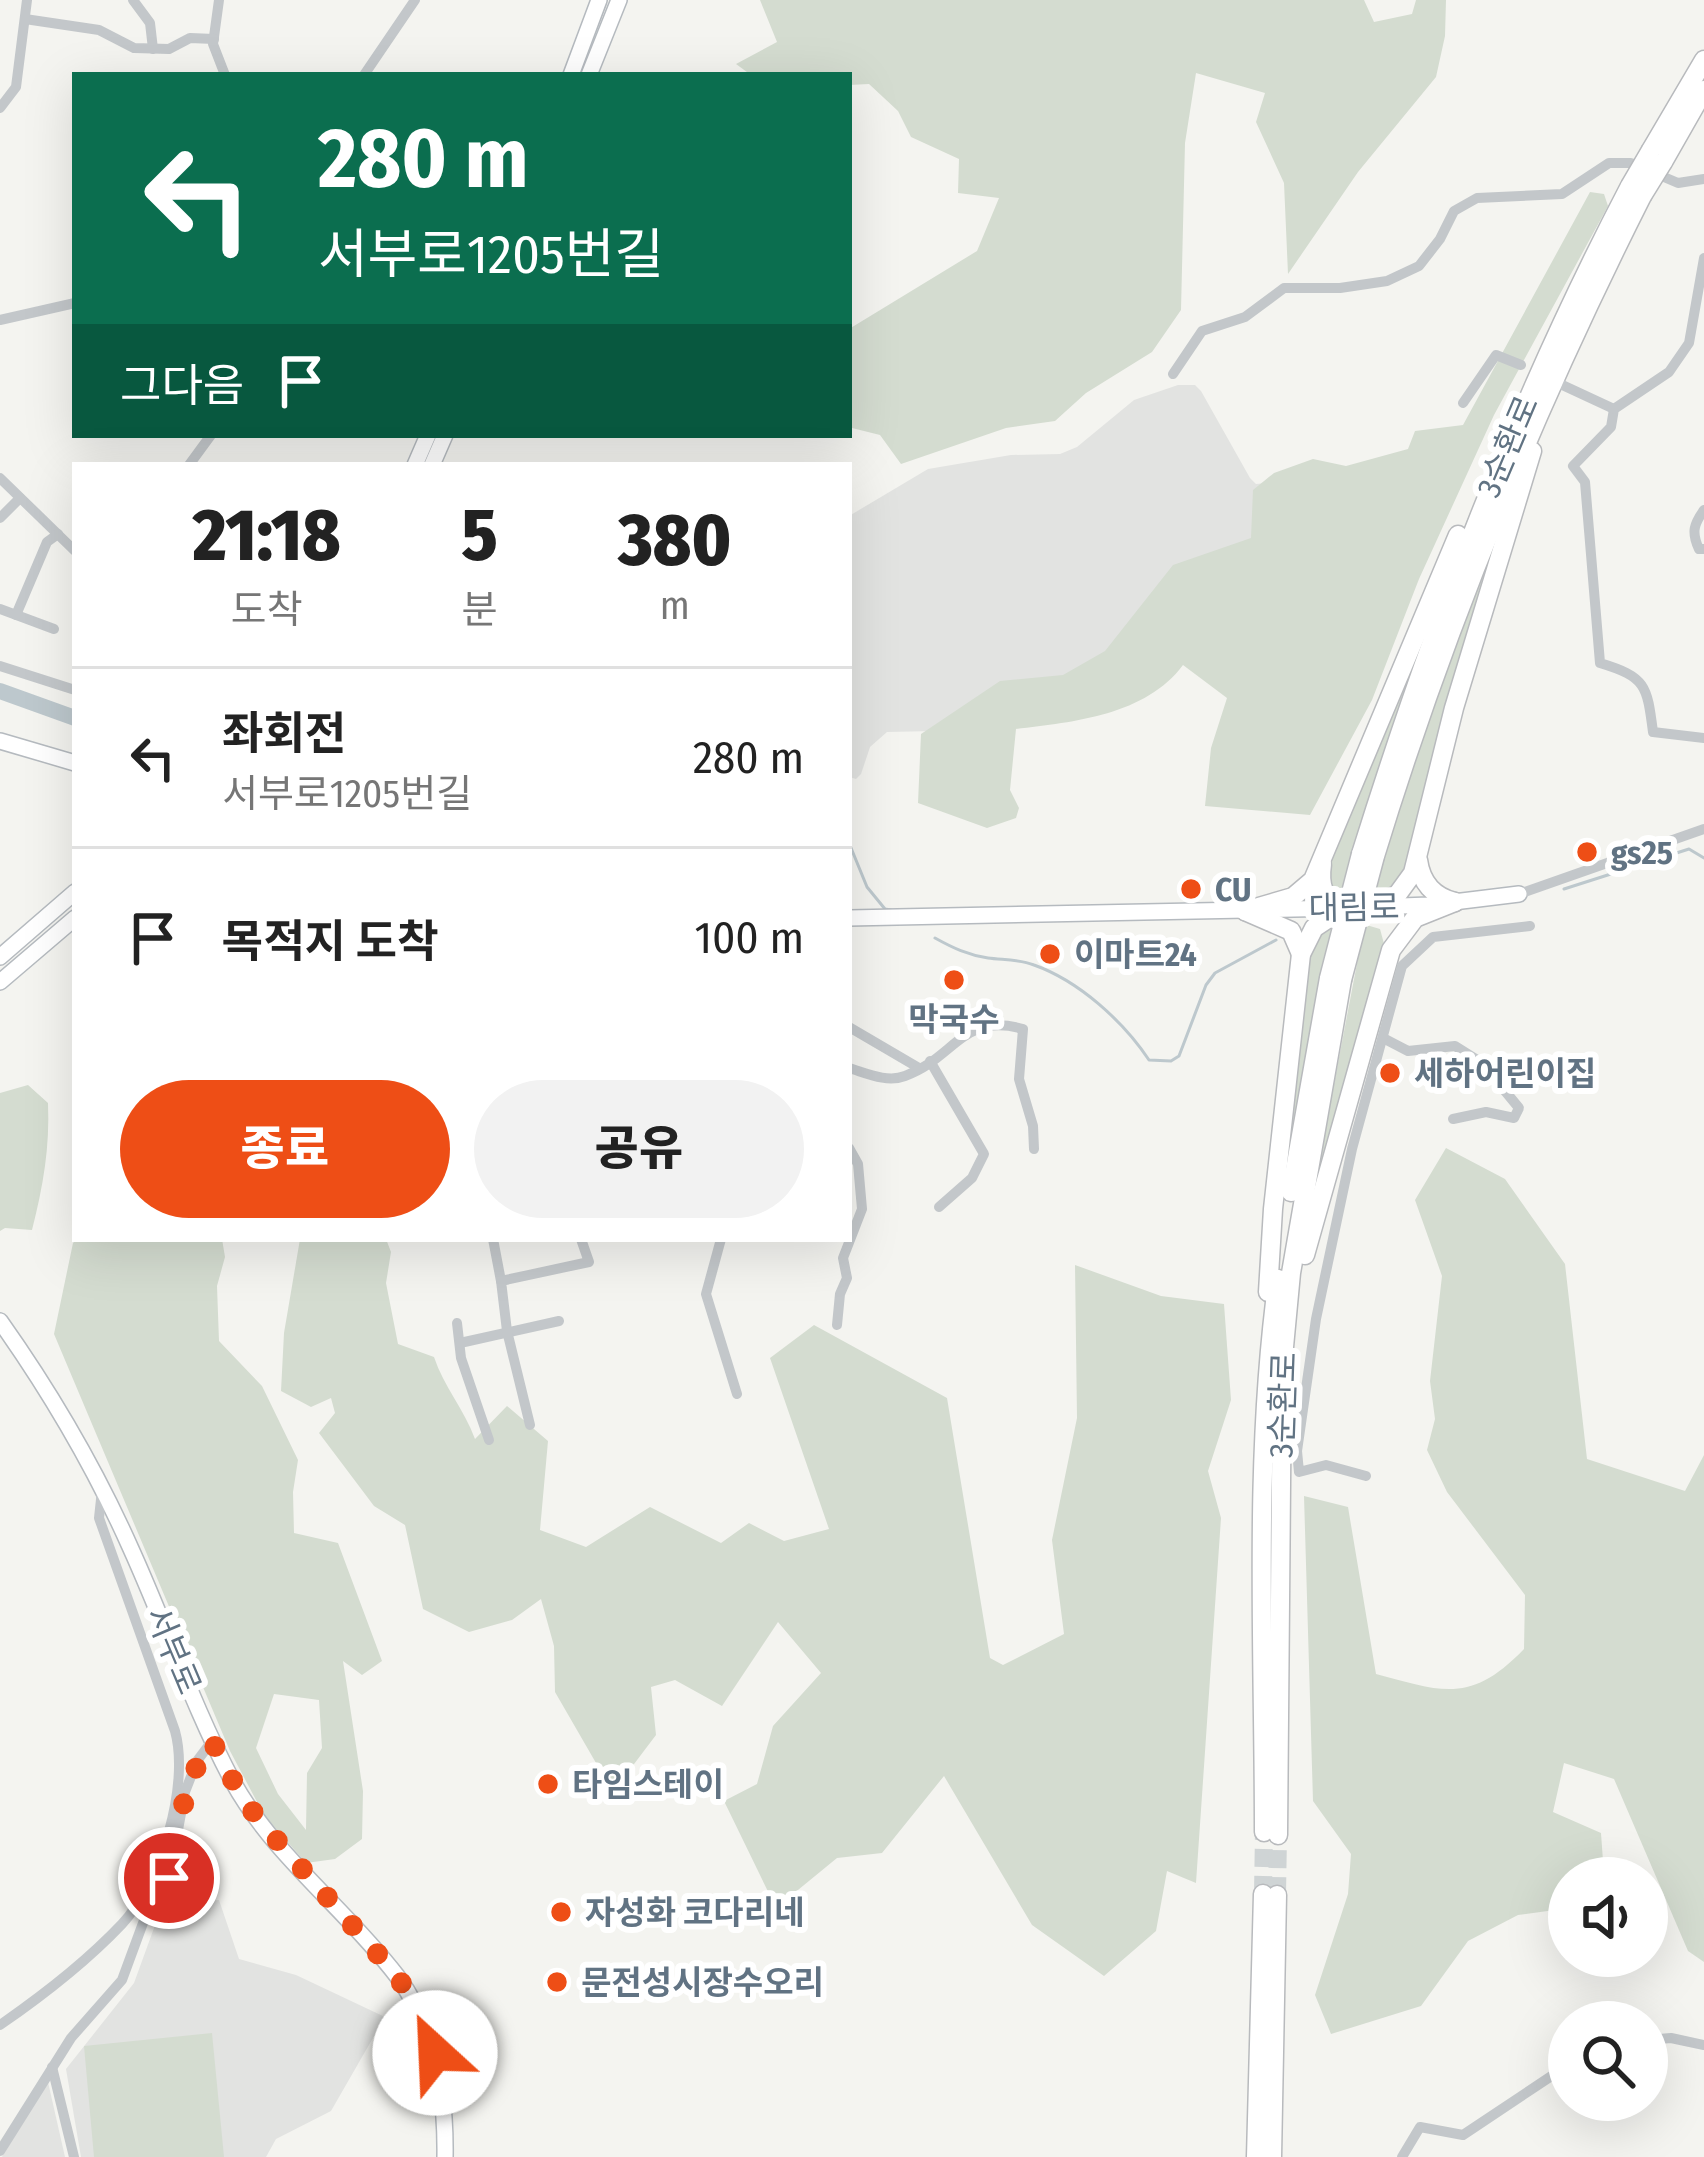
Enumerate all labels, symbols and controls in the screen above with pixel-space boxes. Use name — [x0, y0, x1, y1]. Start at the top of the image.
text: 280 m — [318, 108, 529, 209]
icon: left — [120, 120, 276, 276]
text: 서부로1205번길 — [318, 223, 664, 287]
icon: arrive — [268, 348, 334, 414]
text: 그다음 — [120, 359, 244, 413]
street label: 3순환로 — [1469, 390, 1547, 503]
text: 21:18 — [193, 493, 341, 579]
text: 5 — [461, 493, 498, 579]
text: 380 — [618, 498, 731, 584]
text: m — [660, 583, 690, 629]
text: 도착 — [231, 587, 303, 633]
text: 분 — [462, 587, 497, 633]
text: 좌회전 — [222, 707, 346, 761]
icon: left — [120, 725, 186, 791]
text: 280 m — [693, 731, 804, 785]
text: 서부로1205번길 — [222, 771, 472, 817]
place label: gs25 — [1611, 833, 1673, 873]
marker: gs25 — [1574, 839, 1600, 865]
place label: CU — [1215, 870, 1251, 910]
marker: CU — [1178, 876, 1204, 902]
street label: 대림로 — [1308, 887, 1400, 929]
icon: arrive — [120, 905, 186, 971]
text: 100 m — [694, 911, 804, 965]
text: 목적지 도착 — [222, 915, 438, 969]
place label: 이마트24 — [1074, 935, 1197, 975]
marker: 이마트24 — [1037, 941, 1063, 967]
marker: 막국수 — [941, 967, 967, 993]
place label: 막국수 — [908, 1000, 1000, 1040]
place label: 세하어린이집 — [1414, 1054, 1596, 1094]
marker: 세하어린이집 — [1377, 1060, 1403, 1086]
button: 종료 — [120, 1080, 450, 1218]
button: 공유 — [474, 1080, 804, 1218]
street label: 3순환로 — [1261, 1351, 1305, 1459]
street label: 서부로 — [137, 1601, 209, 1700]
place label: 타임스테이 — [572, 1765, 724, 1805]
marker: 타임스테이 — [535, 1771, 561, 1797]
pin — [118, 1827, 220, 1929]
icon: arrive — [136, 1845, 202, 1911]
map controls — [1548, 1857, 1668, 2121]
button: sound — [1548, 1857, 1668, 1977]
place label: 자성화 코다리네 — [585, 1893, 804, 1933]
marker: 자성화 코다리네 — [548, 1899, 574, 1925]
place label: 문전성시장수오리 — [581, 1963, 824, 2003]
marker: 문전성시장수오리 — [544, 1969, 570, 1995]
position arrow — [372, 1990, 498, 2116]
button: search — [1548, 2001, 1668, 2121]

